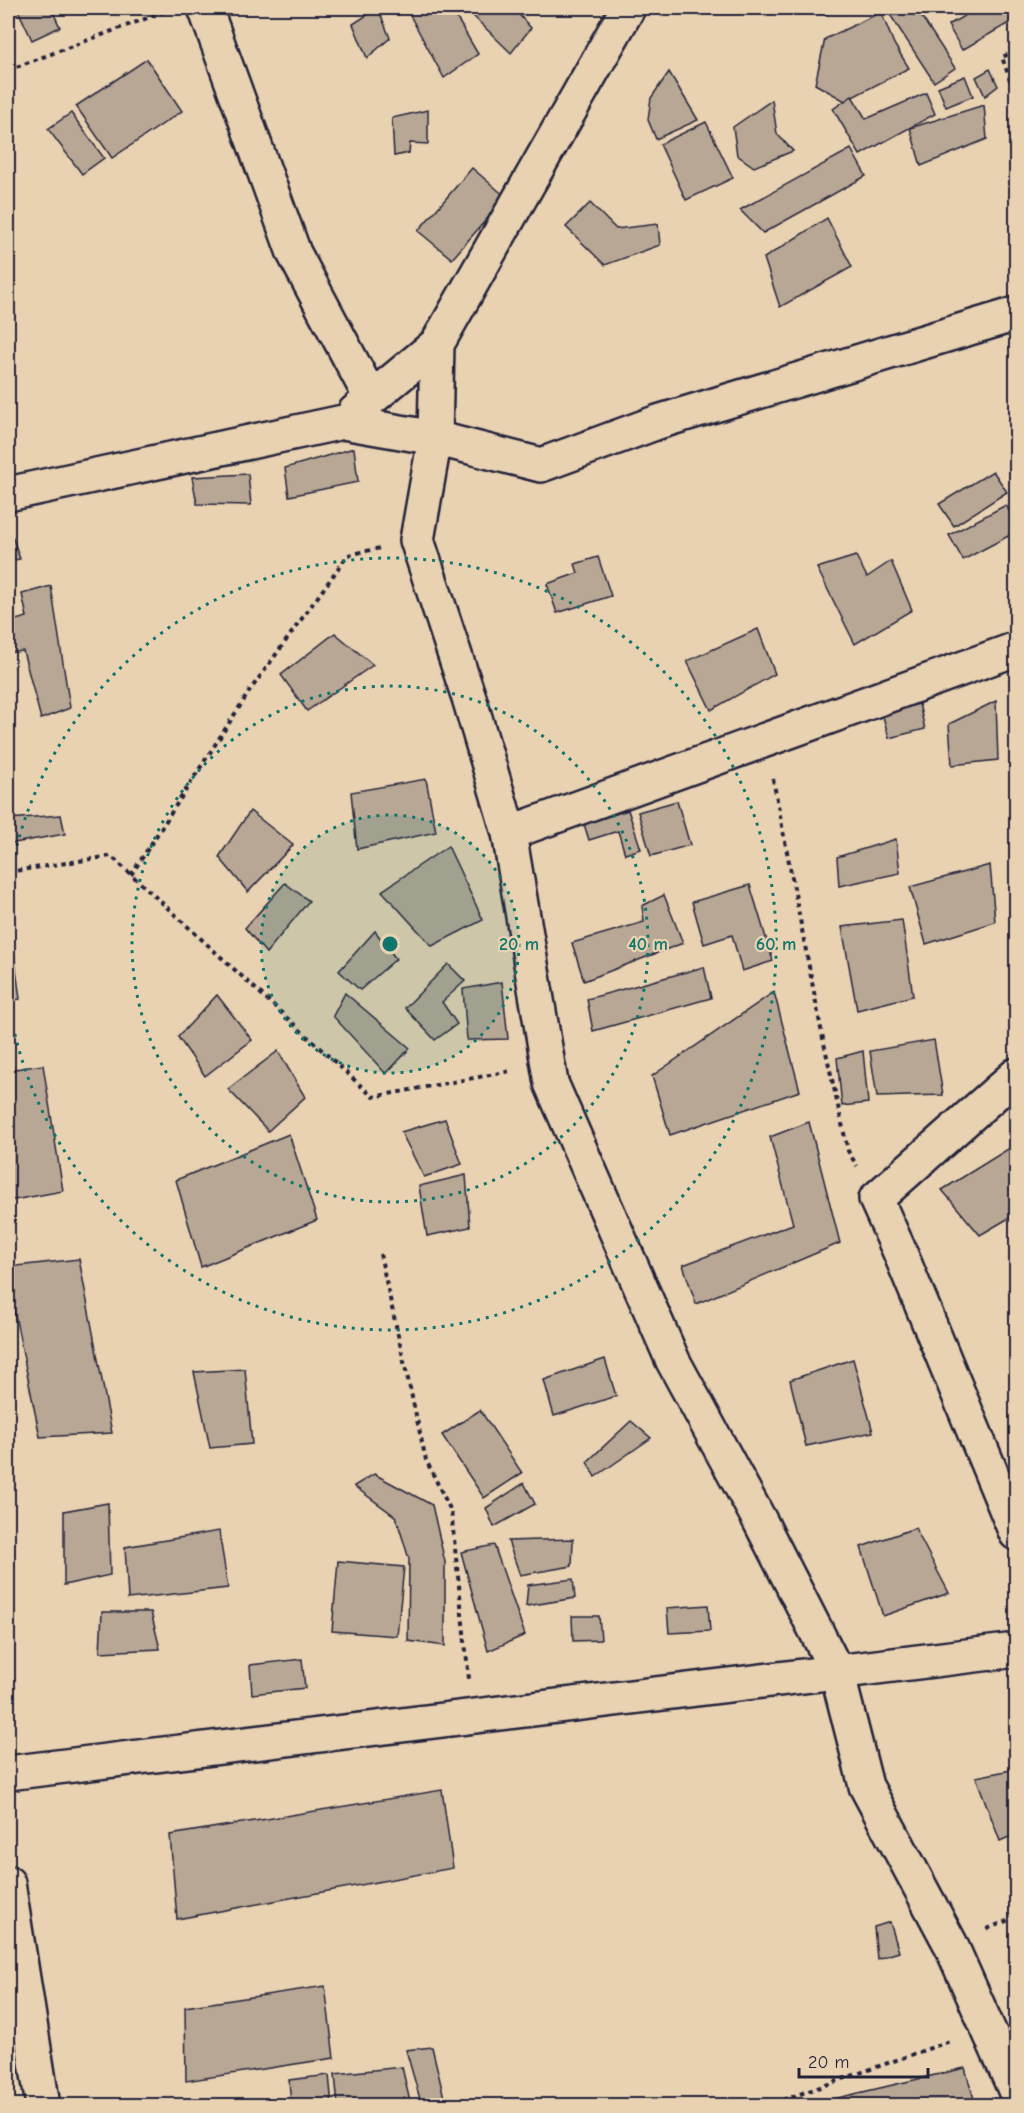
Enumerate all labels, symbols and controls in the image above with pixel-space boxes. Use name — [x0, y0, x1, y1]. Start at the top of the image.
centre of rings — [380, 934, 400, 954]
text: 20 m — [499, 934, 539, 955]
text: 40 m — [628, 934, 668, 955]
text: 60 m — [756, 934, 796, 955]
scale bar — [799, 2041, 928, 2079]
text: 20 m — [808, 2052, 849, 2073]

